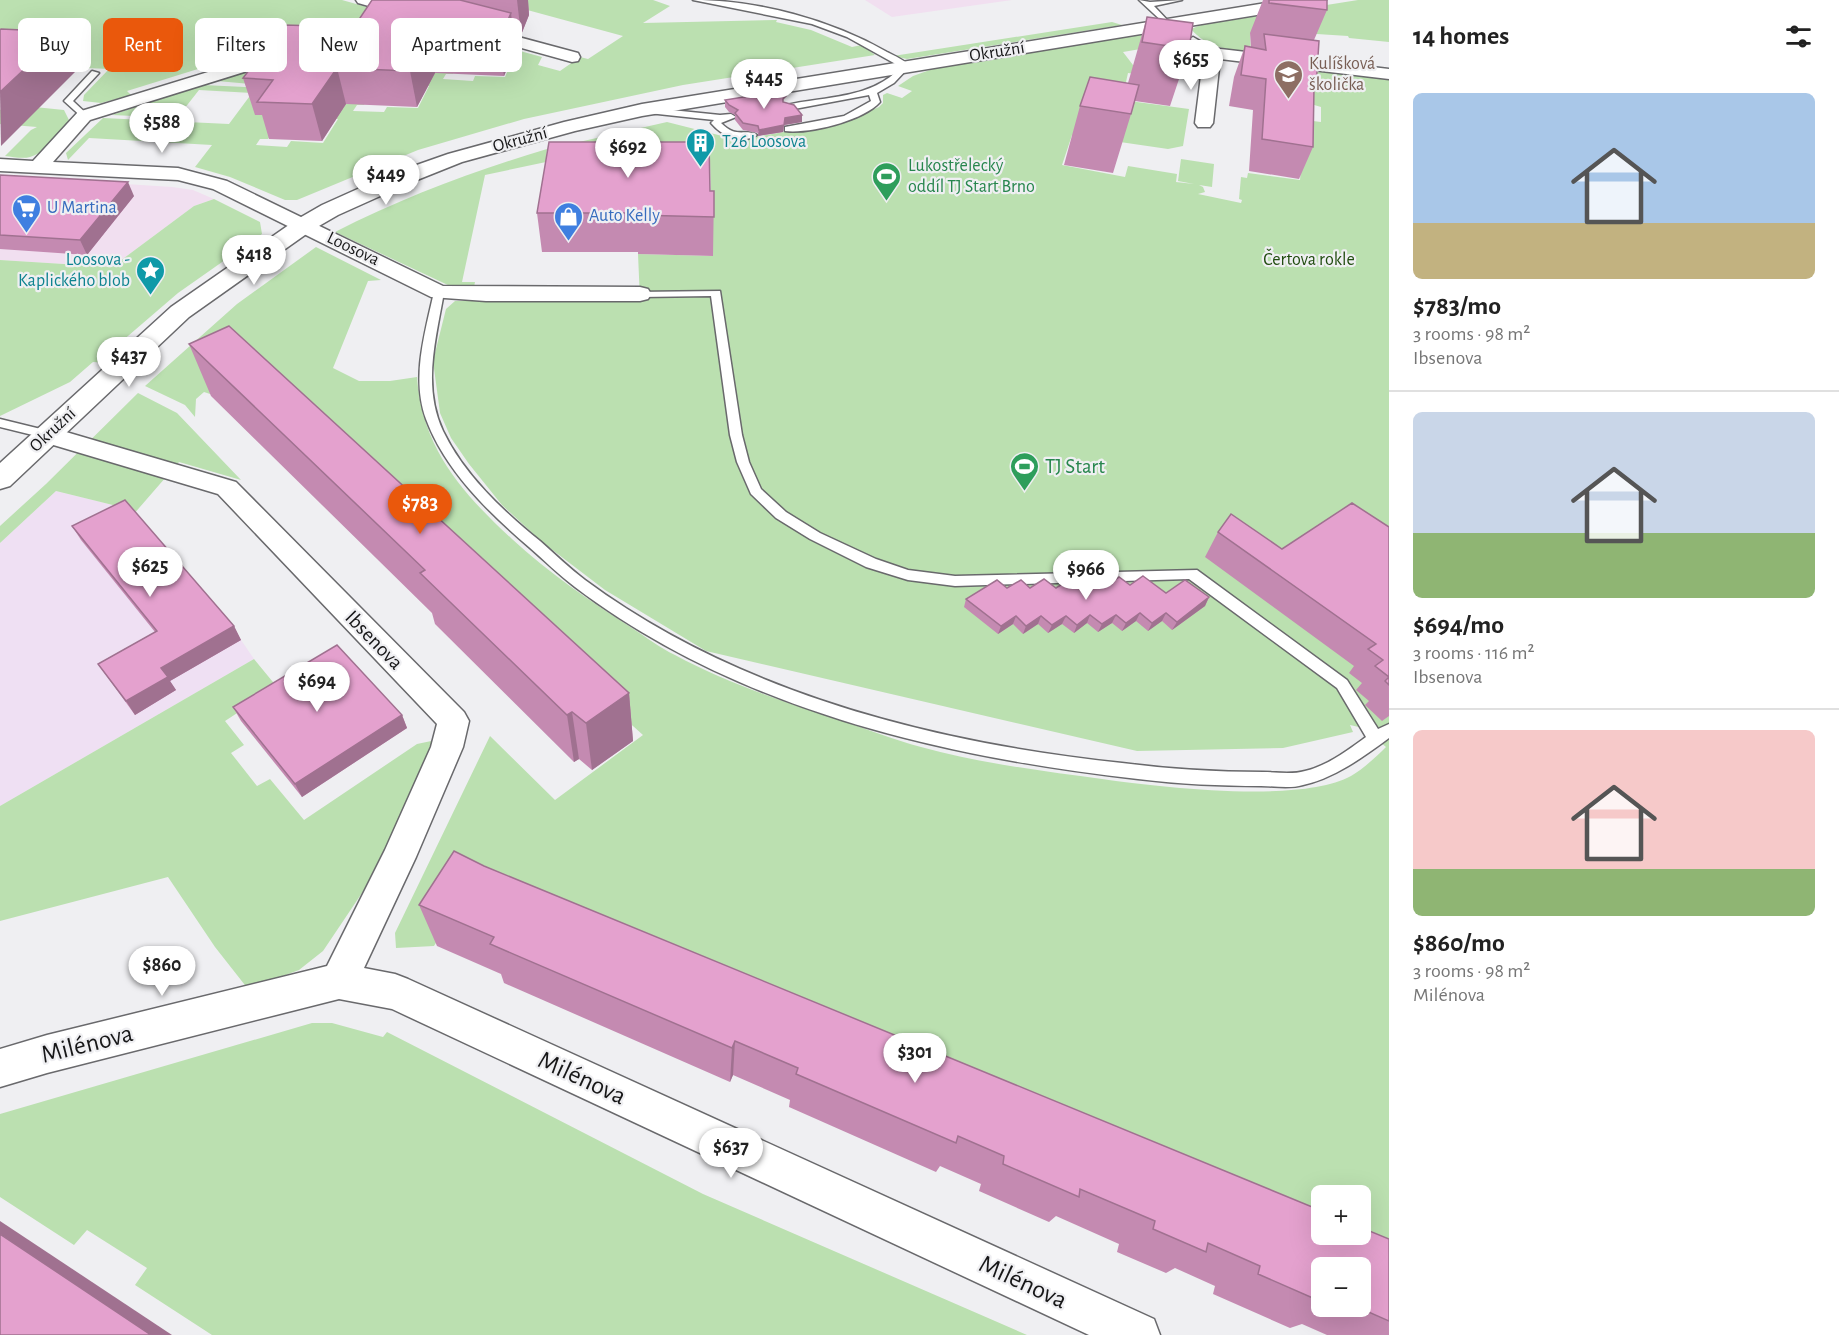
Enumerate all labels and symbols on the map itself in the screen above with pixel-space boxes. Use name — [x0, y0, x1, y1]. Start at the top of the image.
street label: Okružní — [968, 39, 1027, 65]
pin: $655 — [1155, 40, 1227, 91]
place label: Kulíšková školička — [1309, 55, 1375, 94]
school or university icon: Kulíšková školička — [1272, 58, 1304, 100]
pin: $445 — [728, 59, 800, 110]
pin: $588 — [126, 103, 198, 154]
street label: Okružní — [491, 124, 550, 156]
building icon: T26 Loosova — [685, 126, 717, 168]
pin: $692 — [592, 128, 664, 179]
place label: T26 Loosova — [722, 133, 806, 151]
pin: $449 — [350, 155, 422, 206]
place label: Lukostřelecký oddíl TJ Start Brno — [908, 157, 1035, 196]
sports icon: Lukostřelecký oddíl TJ Start Brno — [871, 160, 903, 202]
supermarket icon: U Martina — [10, 192, 42, 234]
place label: U Martina — [47, 199, 117, 217]
shop icon: Auto Kelly — [552, 200, 584, 242]
place label: Auto Kelly — [589, 207, 660, 225]
street label: Loosova — [324, 229, 382, 269]
pin: $418 — [218, 235, 290, 286]
park label: Čertova rokle — [1263, 248, 1355, 269]
place label: Loosova - Kaplického blob — [18, 251, 130, 290]
place icon: Loosova - Kaplického blob — [135, 254, 167, 296]
pin: $437 — [93, 337, 165, 388]
street label: Okružní — [26, 404, 80, 456]
sports icon: TJ Start — [1008, 450, 1040, 492]
place label: TJ Start — [1045, 456, 1105, 477]
pin: $783 — [384, 484, 456, 535]
pin: $625 — [114, 547, 186, 598]
pin: $966 — [1050, 550, 1122, 601]
street label: Ibsenova — [341, 606, 407, 674]
pin: $694 — [281, 662, 353, 713]
pin: $860 — [126, 946, 198, 997]
street label: Milénova — [38, 1020, 136, 1068]
pin: $301 — [879, 1033, 951, 1084]
street label: Milénova — [534, 1046, 630, 1110]
pin: $637 — [695, 1128, 767, 1179]
street label: Milénova — [975, 1250, 1071, 1314]

